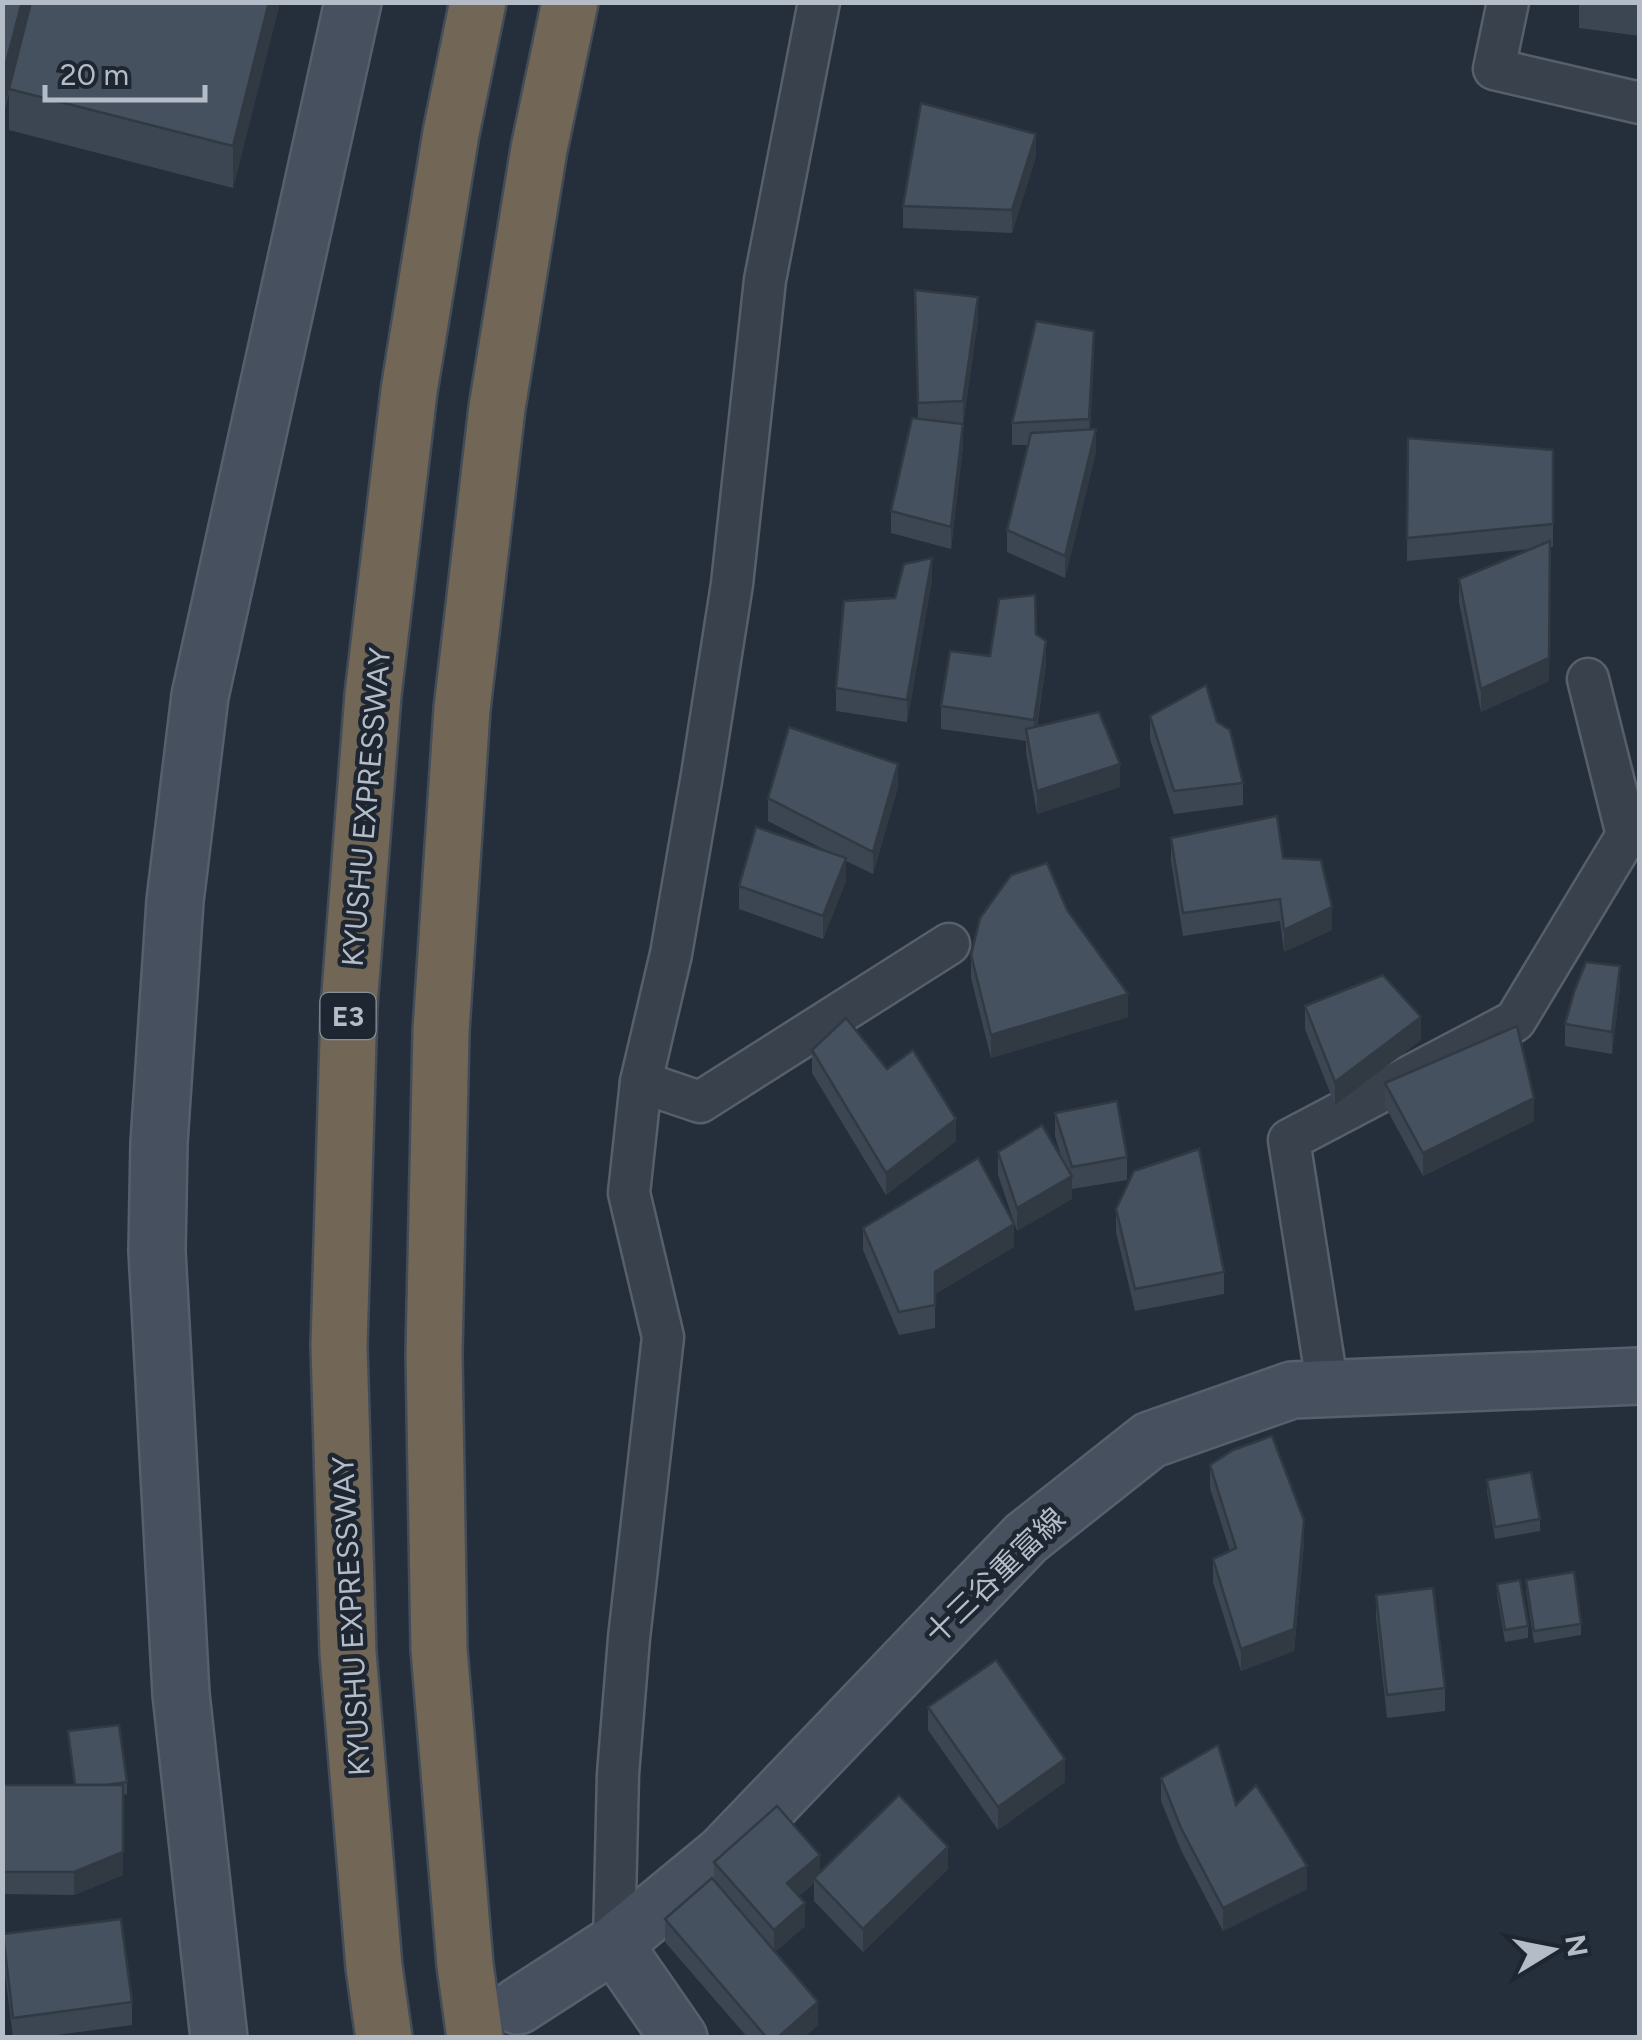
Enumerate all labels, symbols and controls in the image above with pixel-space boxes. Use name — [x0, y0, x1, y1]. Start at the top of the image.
scale bar — [45, 40, 205, 102]
text: 20 m — [60, 56, 129, 93]
street label: KYUSHU EXPRESSWAY — [334, 646, 398, 968]
road number: E3 — [320, 993, 376, 1039]
street label: KYUSHU EXPRESSWAY — [324, 1455, 378, 1777]
street label: 十三谷重富線 — [917, 1500, 1073, 1652]
north arrow — [1502, 1900, 1602, 2000]
text: N — [1558, 1932, 1595, 1959]

